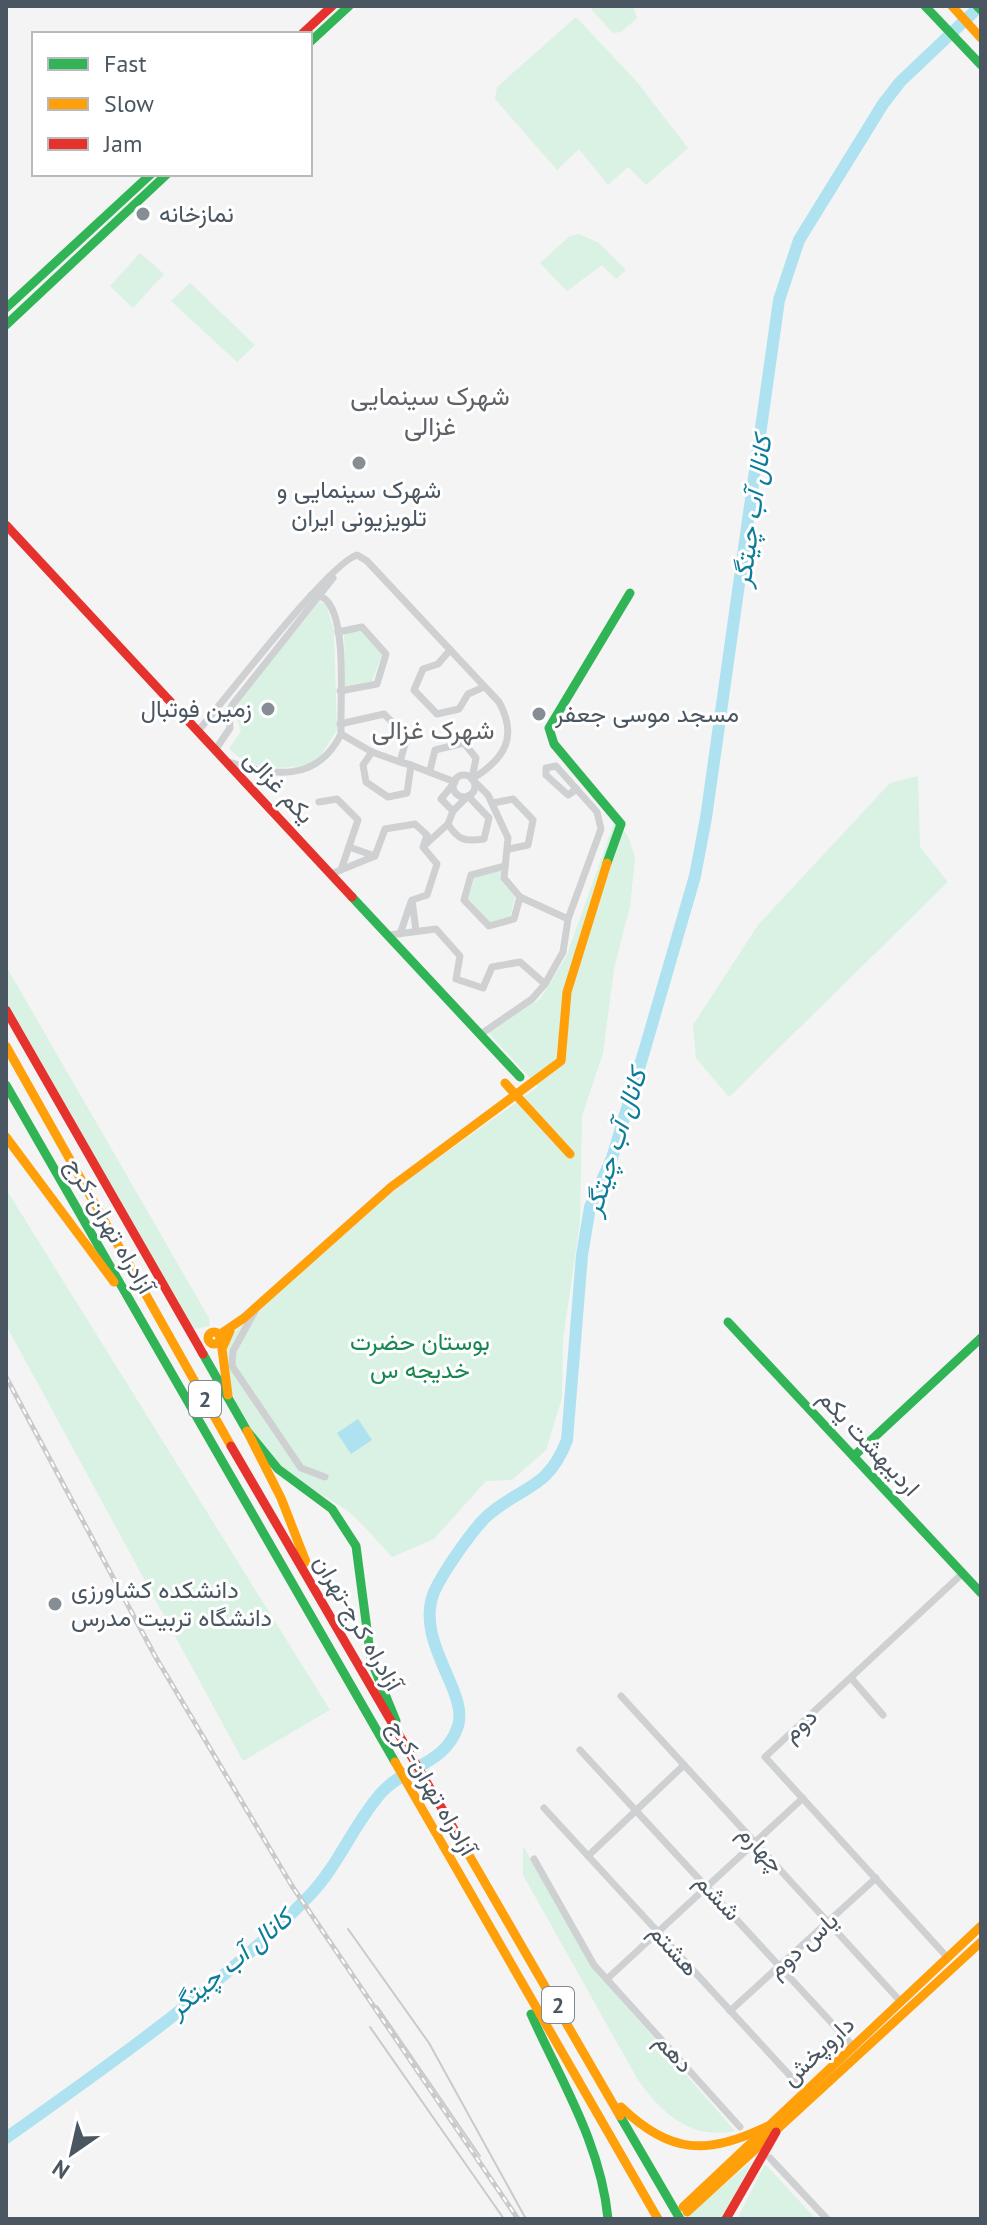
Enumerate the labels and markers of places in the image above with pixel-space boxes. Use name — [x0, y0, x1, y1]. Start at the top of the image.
place label: نمازخانه — [159, 198, 234, 229]
marker: نمازخانه — [134, 205, 152, 223]
marker: شهرک سینمایی و تلویزیونی ایران — [350, 454, 368, 472]
place label: شهرک سینمایی و تلویزیونی ایران — [277, 474, 441, 533]
place label: زمین فوتبال — [141, 693, 252, 724]
place label: مسجد موسی جعفر — [554, 698, 739, 729]
marker: زمین فوتبال — [259, 700, 277, 718]
marker: مسجد موسی جعفر — [530, 705, 548, 723]
place label: دانشکده کشاورزی دانشگاه تربیت مدرس — [71, 1574, 272, 1633]
marker: دانشکده کشاورزی دانشگاه تربیت مدرس — [46, 1595, 64, 1613]

